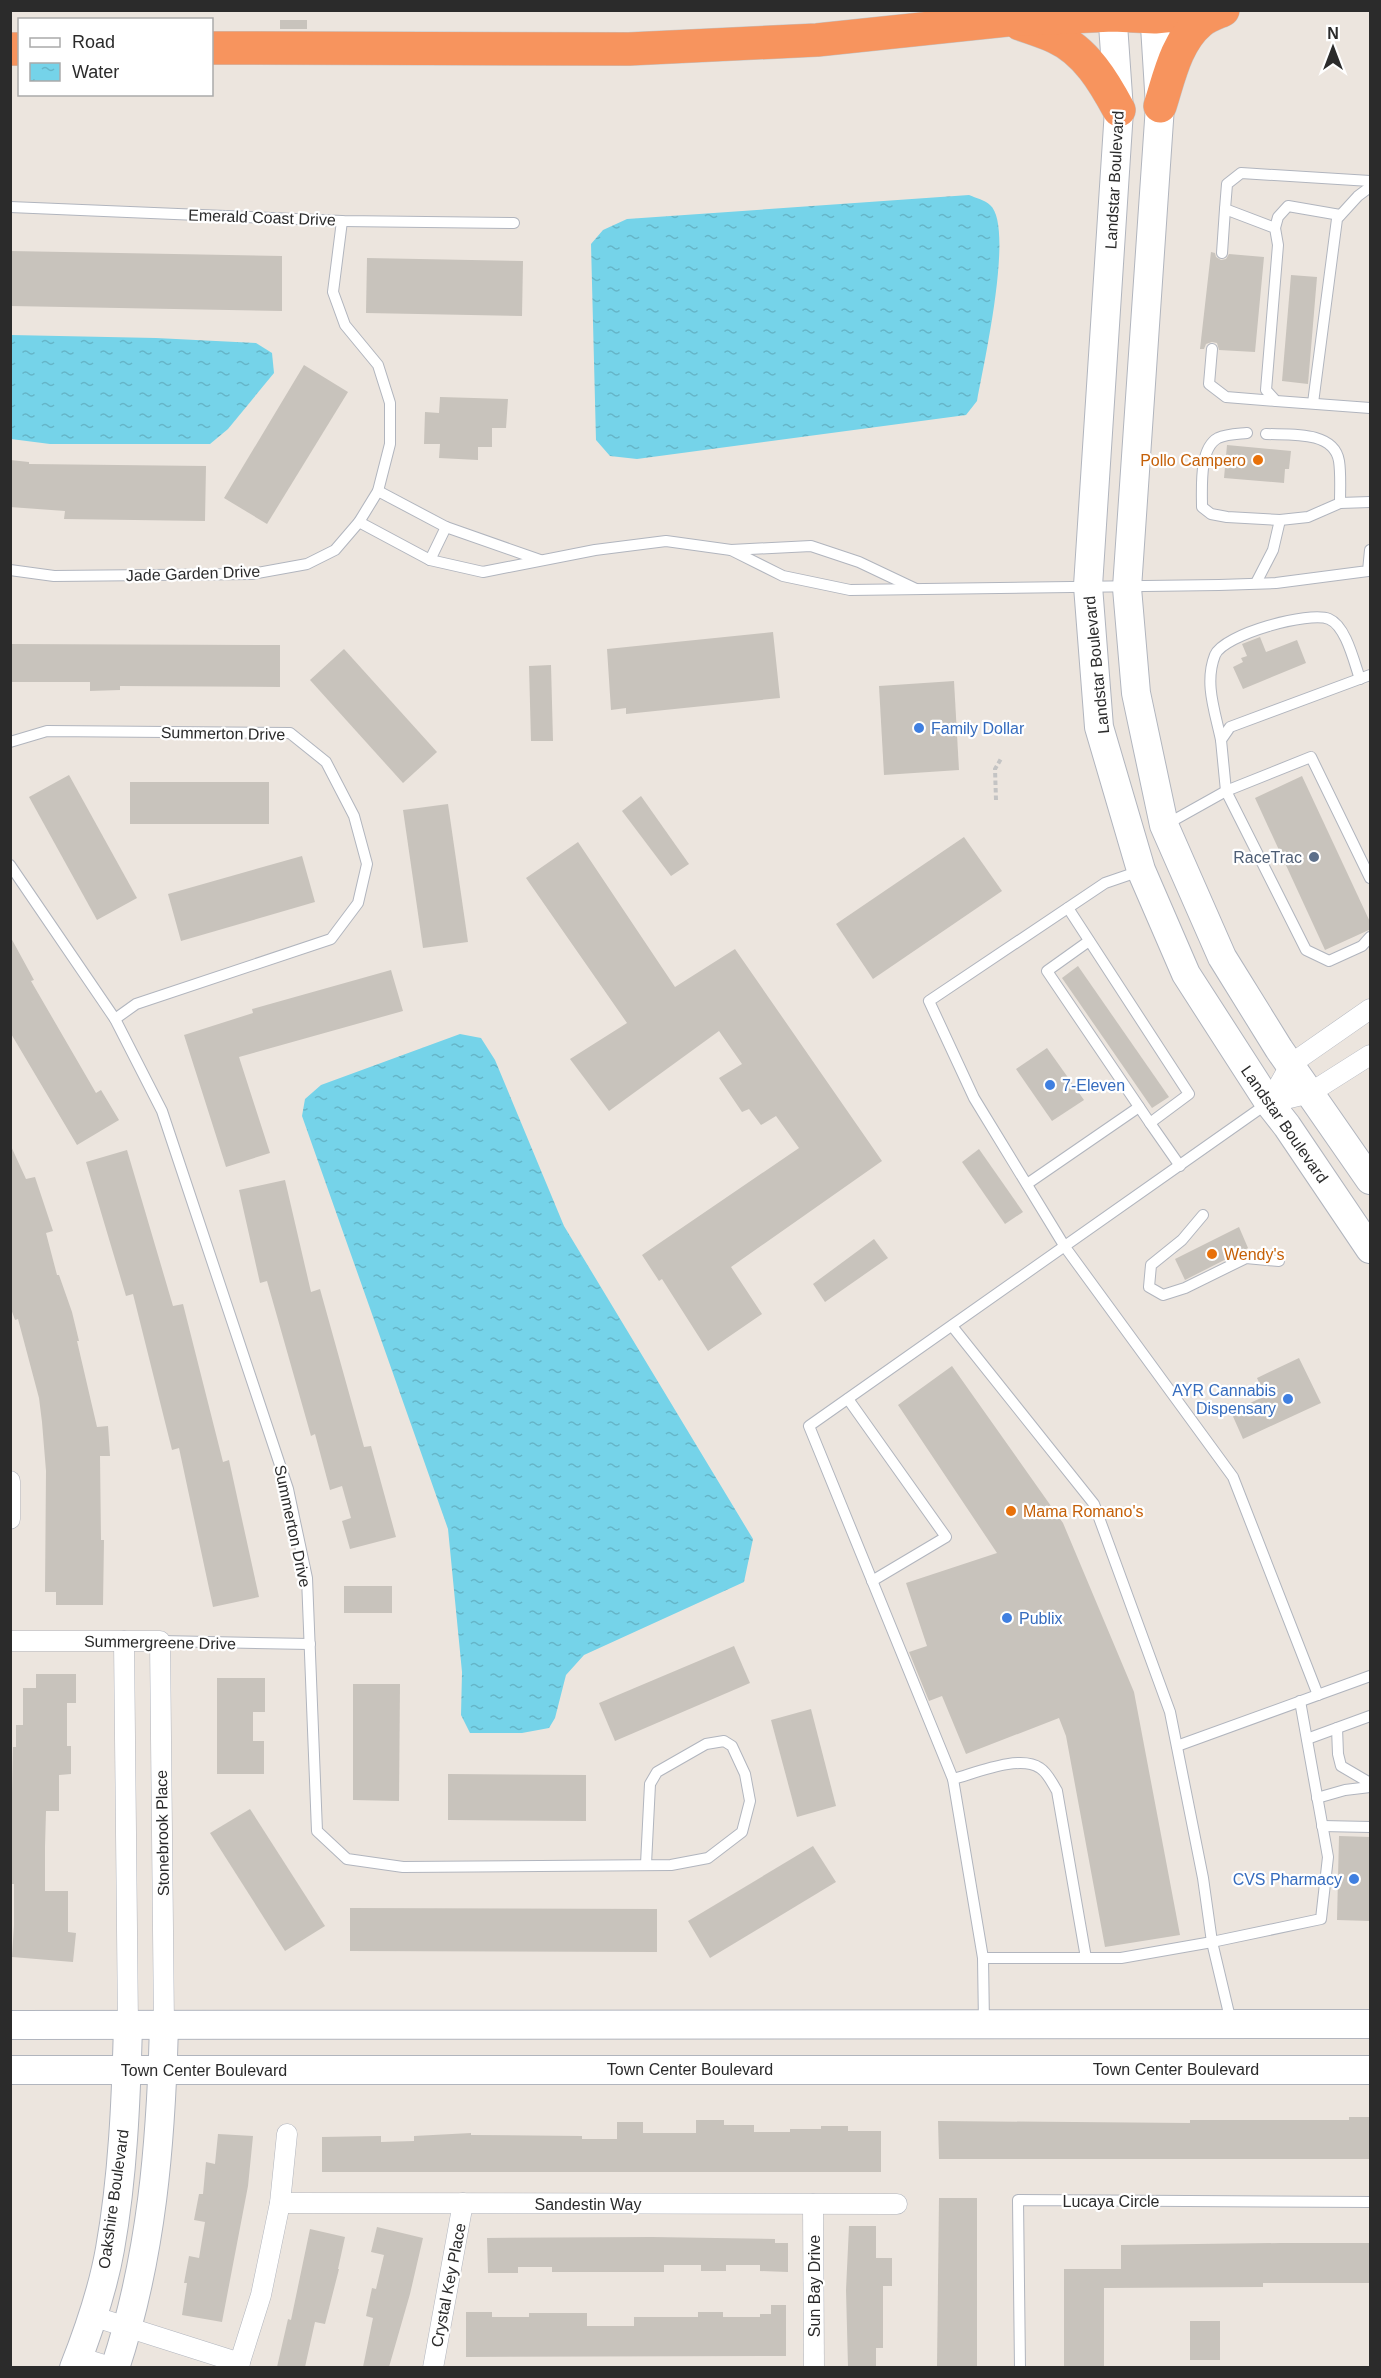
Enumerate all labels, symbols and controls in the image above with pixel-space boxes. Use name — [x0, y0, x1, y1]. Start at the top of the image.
legend — [18, 18, 213, 96]
north arrow — [1303, 18, 1363, 78]
text: N — [1327, 25, 1339, 42]
text: Road — [72, 32, 115, 52]
text: Water — [72, 62, 119, 82]
street label: Landstar Boulevard — [1102, 110, 1127, 250]
street label: Emerald Coast Drive — [188, 206, 336, 229]
place label: Pollo Campero — [1140, 452, 1246, 469]
marker: Pollo Campero — [1251, 453, 1265, 467]
street label: Jade Garden Drive — [126, 563, 261, 584]
street label: Landstar Boulevard — [1081, 595, 1112, 735]
place label: Family Dollar — [931, 720, 1025, 737]
marker: Family Dollar — [912, 721, 926, 735]
street label: Summerton Drive — [161, 724, 285, 743]
place label: RaceTrac — [1233, 849, 1302, 866]
marker: RaceTrac — [1307, 850, 1321, 864]
street label: Landstar Boulevard — [1238, 1063, 1331, 1186]
place label: 7-Eleven — [1062, 1077, 1125, 1094]
marker: 7-Eleven — [1043, 1078, 1057, 1092]
place label: Wendy's — [1224, 1246, 1285, 1263]
marker: Wendy's — [1205, 1247, 1219, 1261]
place label: AYR Cannabis Dispensary — [1172, 1382, 1276, 1417]
marker: AYR Cannabis Dispensary — [1281, 1392, 1295, 1406]
street label: Summerton Drive — [271, 1463, 314, 1589]
place label: Mama Romano's — [1023, 1503, 1143, 1520]
marker: Mama Romano's — [1004, 1504, 1018, 1518]
place label: Publix — [1019, 1610, 1063, 1627]
marker: Publix — [1000, 1611, 1014, 1625]
street label: Summergreene Drive — [84, 1633, 236, 1652]
street label: Stonebrook Place — [153, 1770, 172, 1896]
place label: CVS Pharmacy — [1233, 1871, 1342, 1888]
marker: CVS Pharmacy — [1347, 1872, 1361, 1886]
street label: Town Center Boulevard — [607, 2061, 773, 2078]
street label: Town Center Boulevard — [1093, 2061, 1259, 2078]
street label: Town Center Boulevard — [121, 2062, 287, 2079]
street label: Oakshire Boulevard — [95, 2128, 132, 2270]
street label: Lucaya Circle — [1063, 2193, 1160, 2210]
street label: Sandestin Way — [534, 2196, 642, 2213]
street label: Crystal Key Place — [428, 2221, 469, 2349]
street label: Sun Bay Drive — [806, 2235, 823, 2337]

